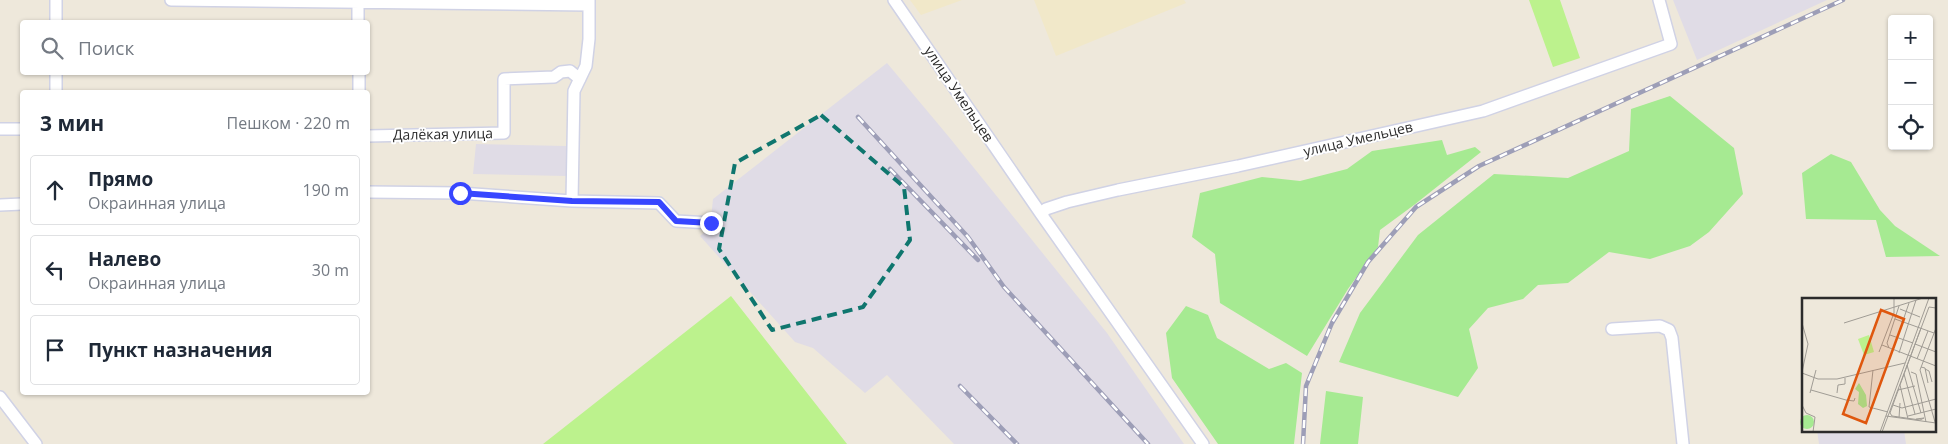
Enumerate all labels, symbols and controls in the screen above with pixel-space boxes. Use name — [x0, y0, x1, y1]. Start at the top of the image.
map controls — [1888, 15, 1933, 150]
button: + — [1888, 15, 1933, 60]
search box — [20, 20, 370, 75]
icon: search — [38, 34, 66, 62]
text: Поиск — [78, 35, 134, 61]
street label: улица Умельцев — [920, 42, 999, 145]
button: − — [1888, 60, 1933, 105]
button: locate — [1888, 105, 1933, 150]
text: 3 мин — [40, 109, 104, 137]
text: Пешком · 220 m — [227, 112, 350, 134]
street label: улица Умельцев — [1301, 117, 1415, 160]
street label: Далёкая улица — [393, 123, 493, 144]
text: Прямо — [88, 166, 153, 192]
icon: ahead — [41, 176, 69, 204]
text: 190 m — [303, 179, 349, 201]
route start — [449, 182, 472, 205]
text: Окраинная улица — [88, 192, 226, 214]
route end — [700, 212, 723, 235]
text: Налево — [88, 246, 161, 272]
icon: left — [41, 256, 69, 284]
text: 30 m — [312, 259, 349, 281]
text: Окраинная улица — [88, 272, 226, 294]
inset map — [1802, 298, 1936, 432]
icon: arrive — [41, 336, 69, 364]
text: Пункт назначения — [88, 337, 273, 363]

